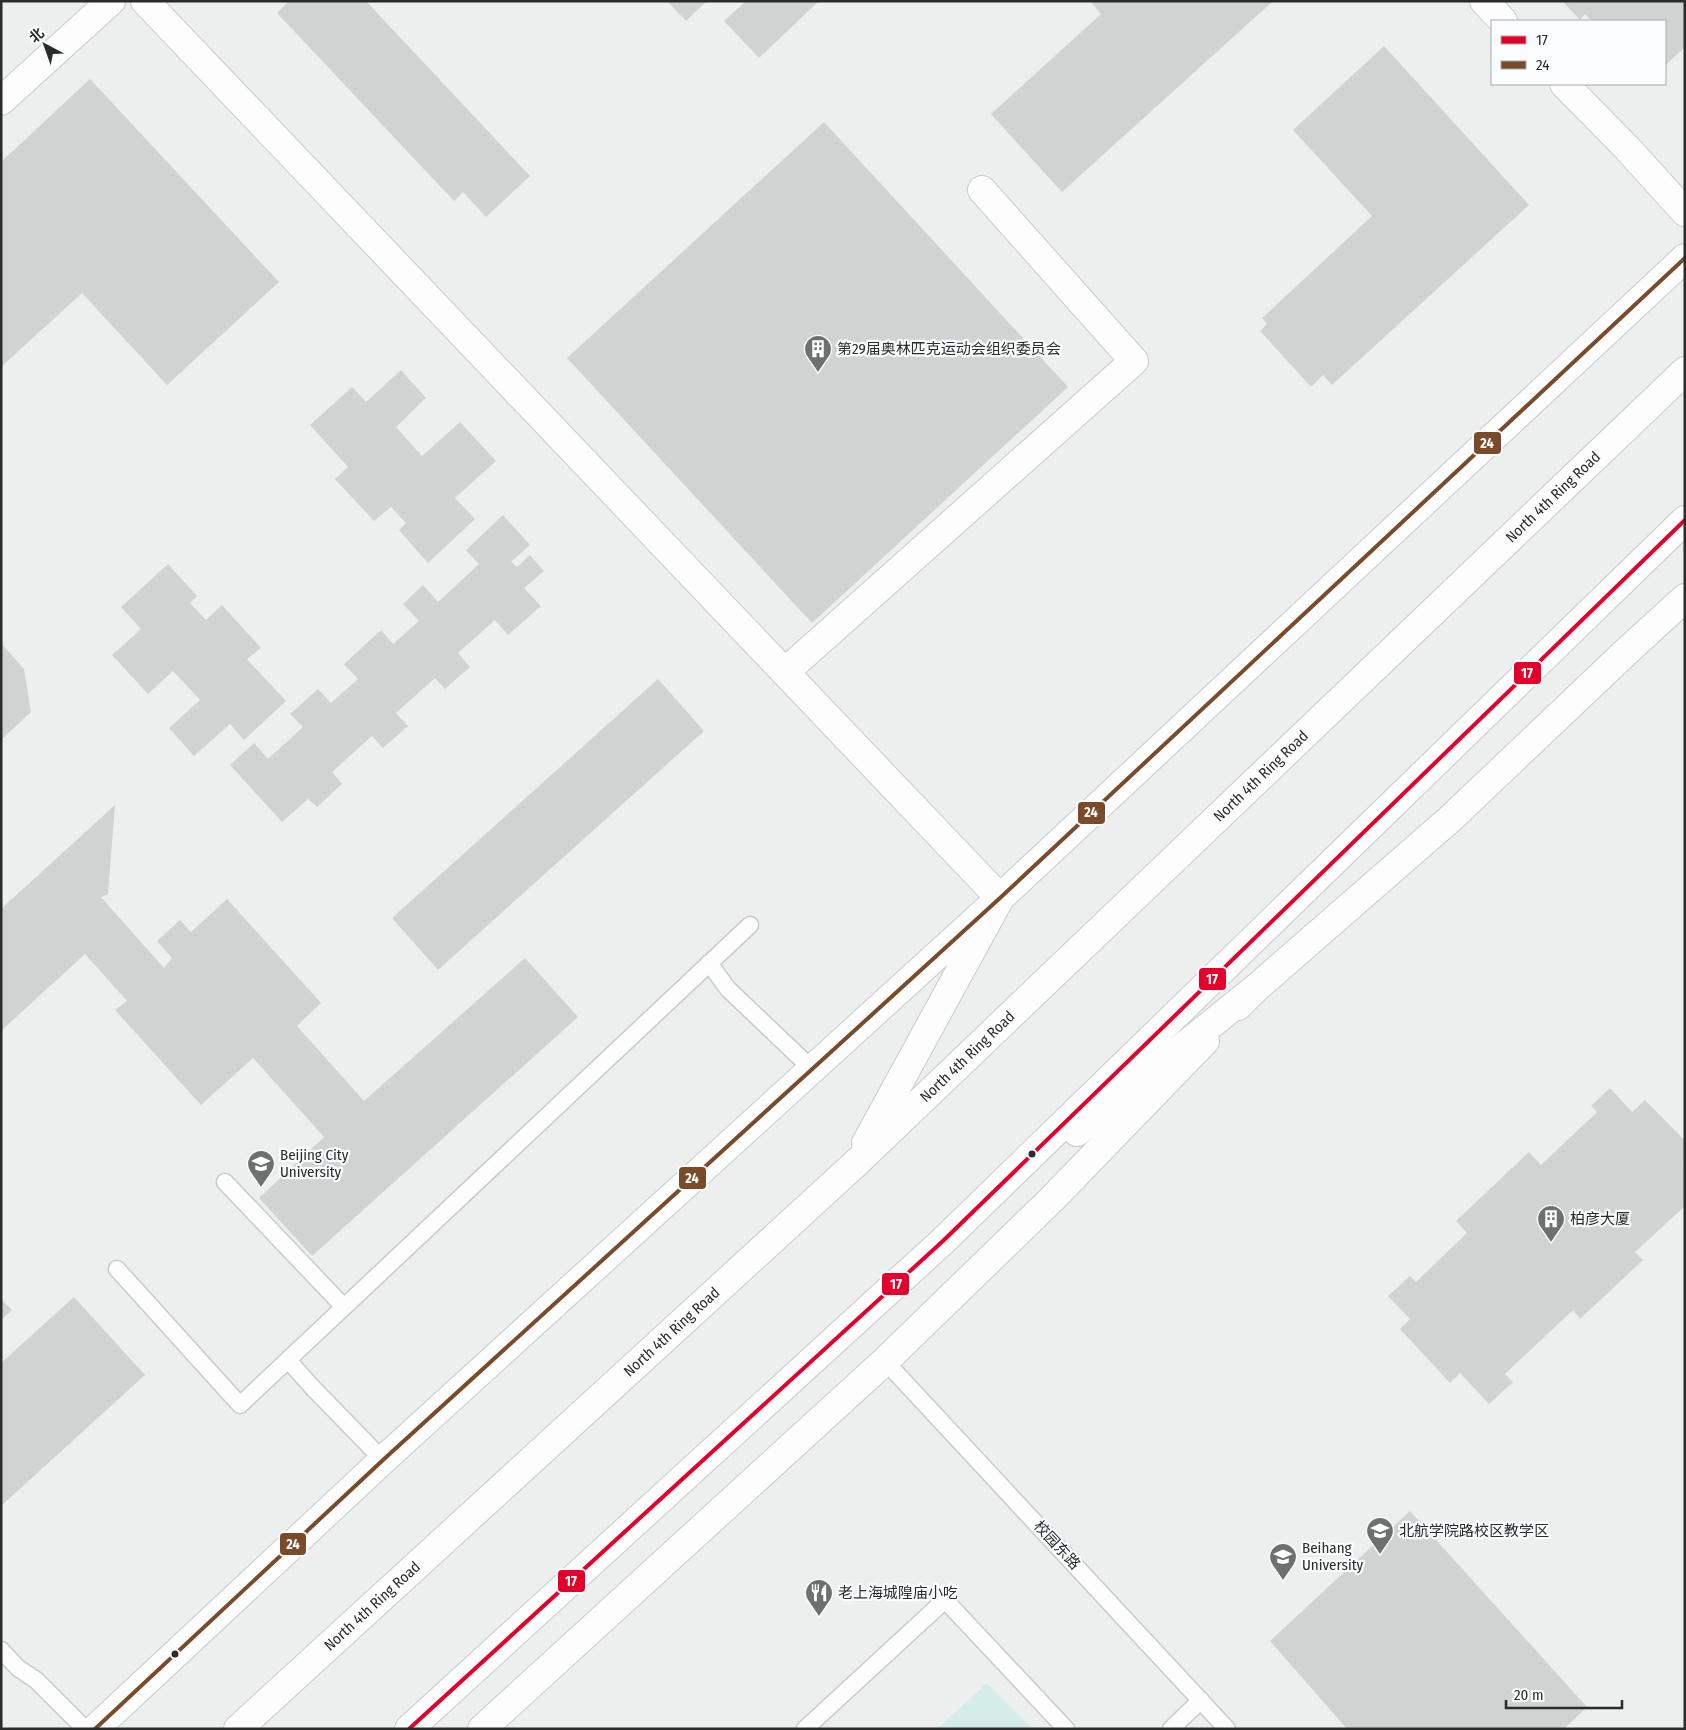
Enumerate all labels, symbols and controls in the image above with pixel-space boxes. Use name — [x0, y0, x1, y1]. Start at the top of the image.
north arrow — [20, 20, 70, 70]
legend — [1491, 20, 1666, 85]
text: 北 — [26, 25, 48, 47]
text: 17 — [1536, 31, 1548, 49]
text: 24 — [1536, 56, 1550, 74]
building icon: 第29届奥林匹克运动会组织委员会 — [803, 334, 833, 373]
place label: 第29届奥林匹克运动会组织委员会 — [837, 340, 1061, 358]
line badge: 24 — [1473, 431, 1502, 455]
text: 24 — [1479, 435, 1494, 452]
street label: North 4th Ring Road — [1502, 448, 1604, 546]
line badge: 17 — [1513, 661, 1542, 685]
text: 17 — [1521, 665, 1533, 682]
street label: North 4th Ring Road — [1210, 727, 1312, 825]
line badge: 24 — [1077, 801, 1106, 825]
text: 24 — [1083, 804, 1098, 821]
line badge: 17 — [1198, 967, 1227, 991]
text: 17 — [1206, 971, 1218, 988]
street label: North 4th Ring Road — [916, 1007, 1018, 1106]
place label: Beijing City University — [280, 1146, 349, 1181]
school or university icon: Beijing City University — [246, 1149, 276, 1188]
unlabelled marker — [1027, 1149, 1037, 1159]
line badge: 24 — [678, 1166, 707, 1190]
text: 24 — [684, 1170, 699, 1187]
building icon: 柏彦大厦 — [1536, 1204, 1566, 1243]
place label: 柏彦大厦 — [1570, 1210, 1630, 1228]
line badge: 17 — [881, 1272, 910, 1296]
text: 17 — [890, 1276, 902, 1293]
street label: North 4th Ring Road — [620, 1283, 723, 1380]
school or university icon: 北航学院路校区教学区 — [1365, 1516, 1395, 1555]
street label: 校园东路 — [1030, 1517, 1084, 1573]
place label: 北航学院路校区教学区 — [1399, 1522, 1549, 1540]
line badge: 24 — [279, 1532, 307, 1556]
text: 24 — [285, 1536, 300, 1553]
place label: Beihang University — [1302, 1539, 1364, 1574]
school or university icon: Beihang University — [1268, 1542, 1298, 1581]
street label: North 4th Ring Road — [321, 1558, 424, 1655]
line badge: 17 — [557, 1569, 586, 1593]
text: 17 — [565, 1573, 577, 1590]
restaurant icon: 老上海城隍庙小吃 — [804, 1578, 834, 1617]
place label: 老上海城隍庙小吃 — [838, 1584, 958, 1602]
unlabelled marker — [170, 1649, 180, 1659]
scale bar — [1506, 1678, 1622, 1710]
text: 20 m — [1514, 1686, 1544, 1704]

